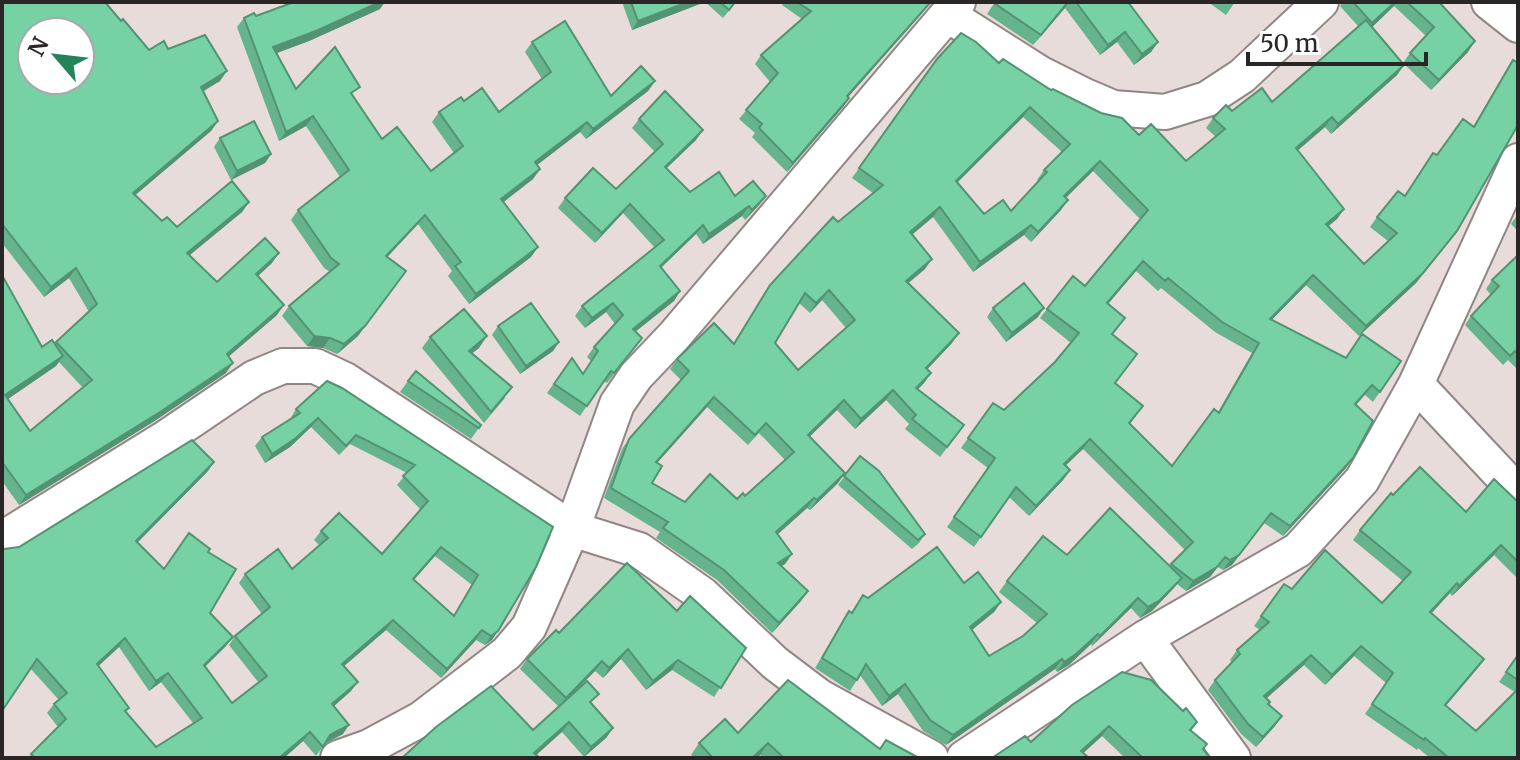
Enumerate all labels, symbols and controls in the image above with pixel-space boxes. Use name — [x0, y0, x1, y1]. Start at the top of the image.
north arrow — [16, 16, 96, 96]
scale bar — [1248, 16, 1426, 66]
text: 50 m — [1260, 28, 1319, 59]
text: N — [22, 32, 55, 61]

